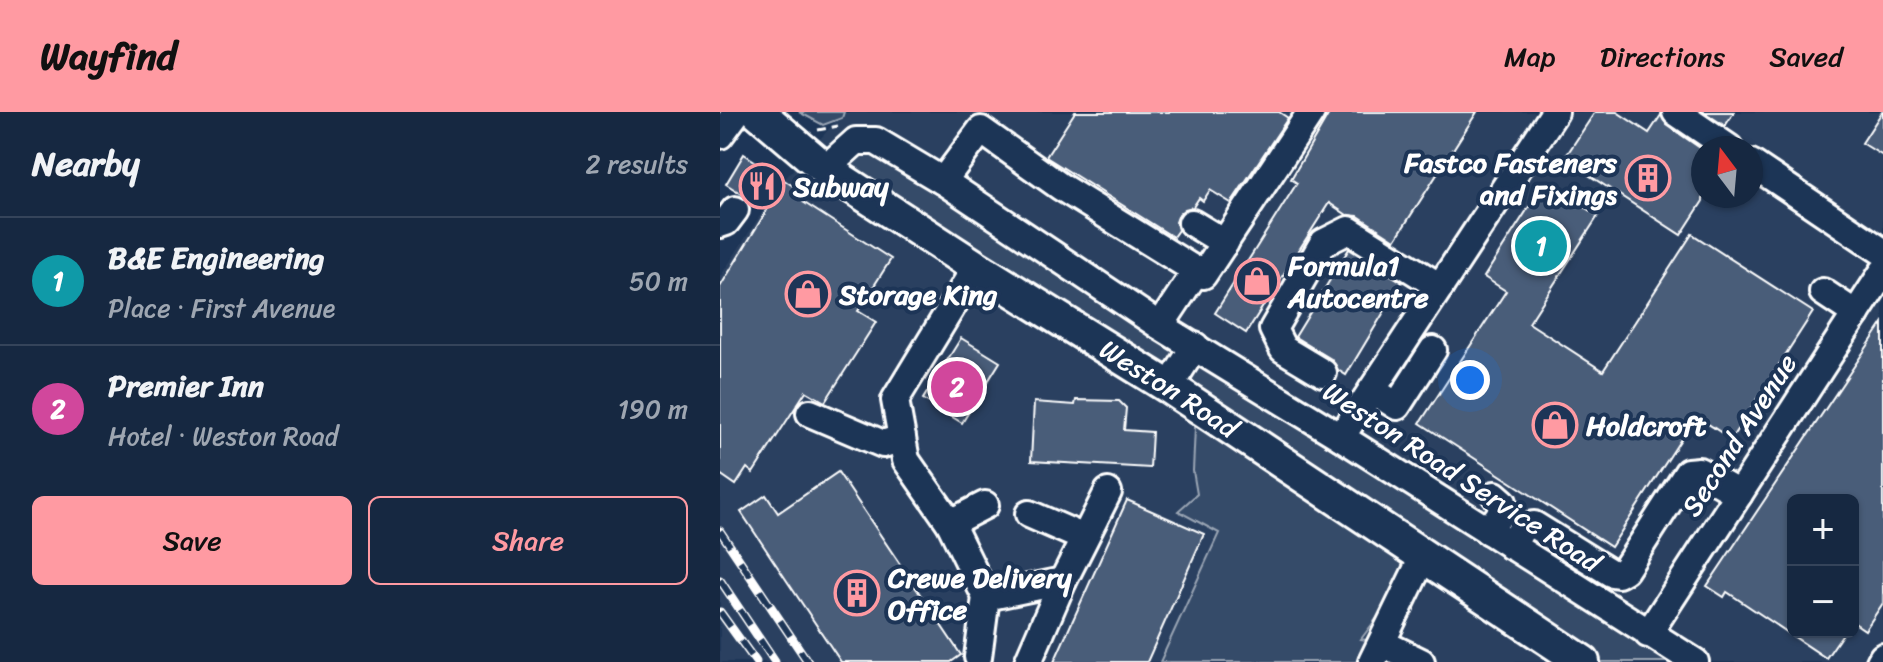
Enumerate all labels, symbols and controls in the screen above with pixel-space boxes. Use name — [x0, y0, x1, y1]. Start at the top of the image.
text: Wayfind — [40, 23, 177, 90]
text: Map — [1504, 32, 1556, 81]
text: Directions — [1600, 32, 1725, 81]
text: Saved — [1769, 32, 1843, 81]
text: Nearby — [32, 134, 140, 194]
north arrow — [1691, 136, 1763, 208]
place label: Fastco Fasteners and Fixings — [1403, 138, 1618, 219]
text: 2 results — [586, 141, 688, 187]
building icon: Fastco Fasteners and Fixings — [1624, 154, 1672, 202]
restaurant icon: Subway — [738, 162, 786, 210]
place label: Subway — [792, 162, 889, 211]
pin: 1 — [1515, 216, 1567, 276]
text: B&E Engineering — [108, 231, 325, 285]
place label: Formula1 Autocentre — [1287, 241, 1429, 322]
shop icon: Formula1 Autocentre — [1233, 257, 1281, 305]
text: 1 — [52, 258, 64, 304]
text: 50 m — [629, 258, 688, 304]
shop icon: Storage King — [784, 270, 832, 318]
place label: Storage King — [838, 270, 997, 319]
text: Place · First Avenue — [108, 285, 335, 331]
street label: Weston Road — [1090, 325, 1251, 453]
street label: Second Avenue — [1668, 343, 1810, 527]
pin: 2 — [931, 357, 983, 417]
text: Premier Inn — [108, 359, 264, 413]
your location — [1450, 360, 1490, 400]
street label: Weston Road Service Road — [1313, 368, 1613, 587]
text: 2 — [50, 386, 66, 432]
text: 190 m — [618, 386, 688, 432]
shop icon: Holdcroft — [1531, 401, 1579, 449]
place label: Holdcroft — [1586, 401, 1706, 450]
text: Hotel · Weston Road — [108, 413, 338, 459]
map controls — [1787, 494, 1859, 638]
button: + — [1787, 494, 1859, 566]
button: Save — [32, 496, 352, 585]
button: Share — [368, 496, 688, 585]
place label: Crewe Delivery Office — [887, 553, 1072, 634]
button: − — [1787, 566, 1859, 638]
building icon: Crewe Delivery Office — [833, 569, 881, 617]

